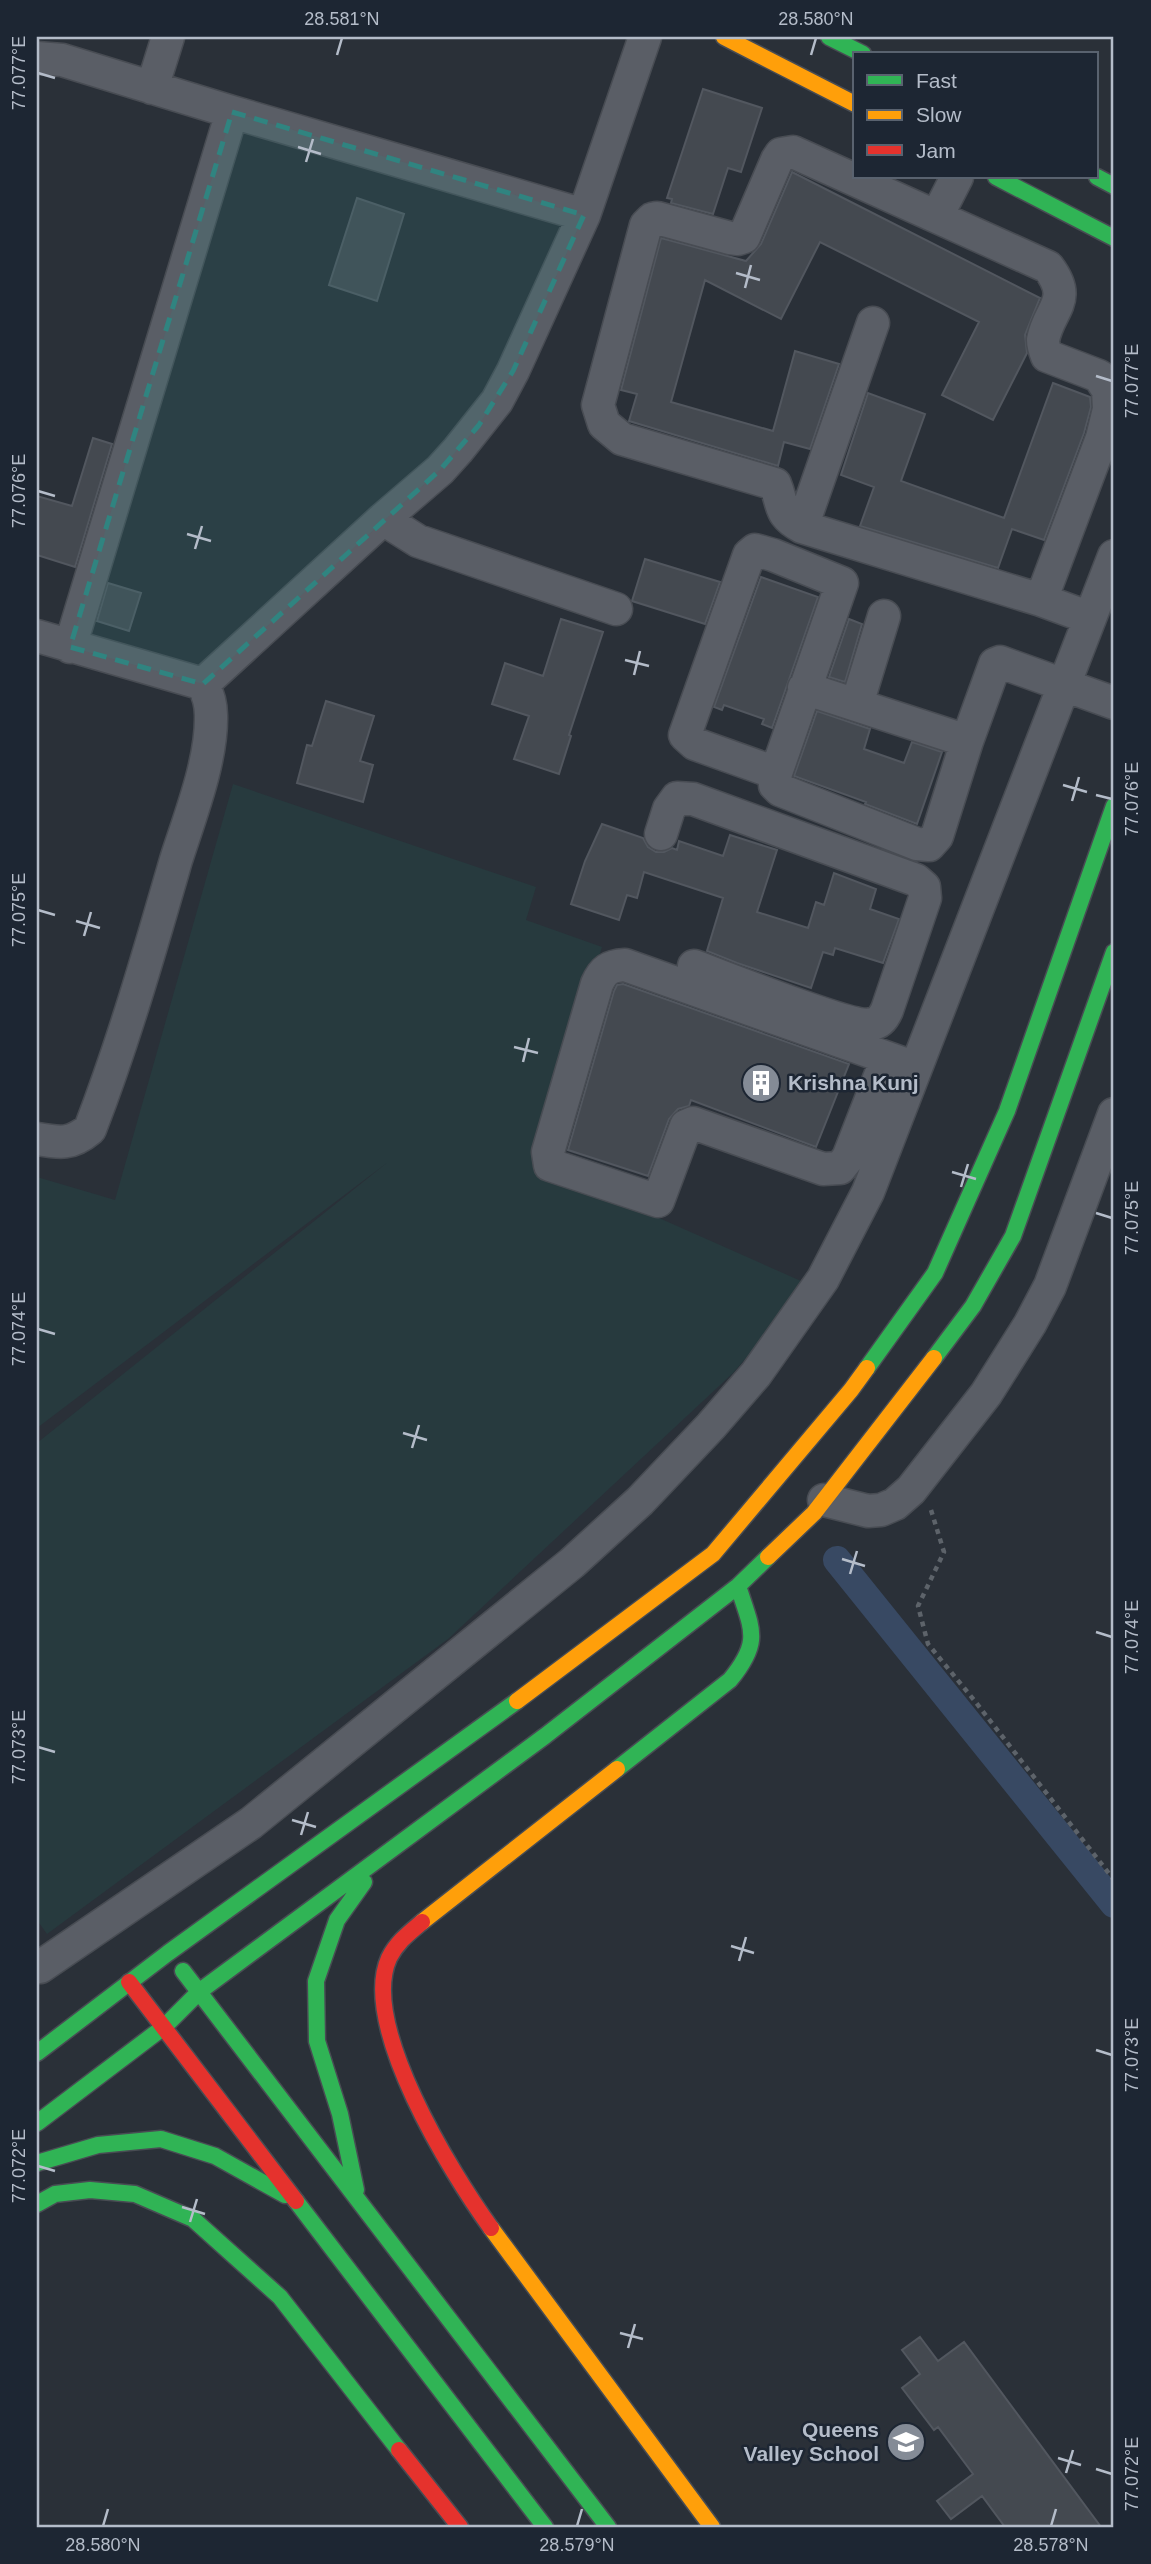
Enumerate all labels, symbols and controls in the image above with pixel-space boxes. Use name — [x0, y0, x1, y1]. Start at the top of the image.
text: 28.581°N — [304, 9, 380, 29]
text: 28.580°N — [778, 9, 854, 29]
text: 77.077°E — [9, 36, 29, 110]
legend — [853, 52, 1098, 178]
text: Fast — [916, 69, 957, 92]
text: Slow — [916, 103, 962, 126]
text: Jam — [916, 139, 956, 162]
text: 77.077°E — [1122, 344, 1142, 418]
text: 77.076°E — [9, 454, 29, 528]
text: 77.076°E — [1122, 762, 1142, 836]
text: 77.075°E — [9, 873, 29, 947]
building icon: Krishna Kunj — [740, 1062, 782, 1104]
place label: Krishna Kunj — [788, 1071, 919, 1094]
text: 77.075°E — [1122, 1181, 1142, 1255]
text: 77.074°E — [9, 1292, 29, 1366]
text: 77.074°E — [1122, 1600, 1142, 1674]
text: 77.073°E — [9, 1710, 29, 1784]
text: 77.073°E — [1122, 2018, 1142, 2092]
text: 77.072°E — [9, 2129, 29, 2203]
place label: Queens Valley School — [744, 2418, 879, 2465]
school or university icon: Queens Valley School — [885, 2421, 927, 2463]
text: 77.072°E — [1122, 2437, 1142, 2511]
text: 28.580°N — [65, 2535, 141, 2555]
text: 28.579°N — [539, 2535, 615, 2555]
text: 28.578°N — [1013, 2535, 1089, 2555]

